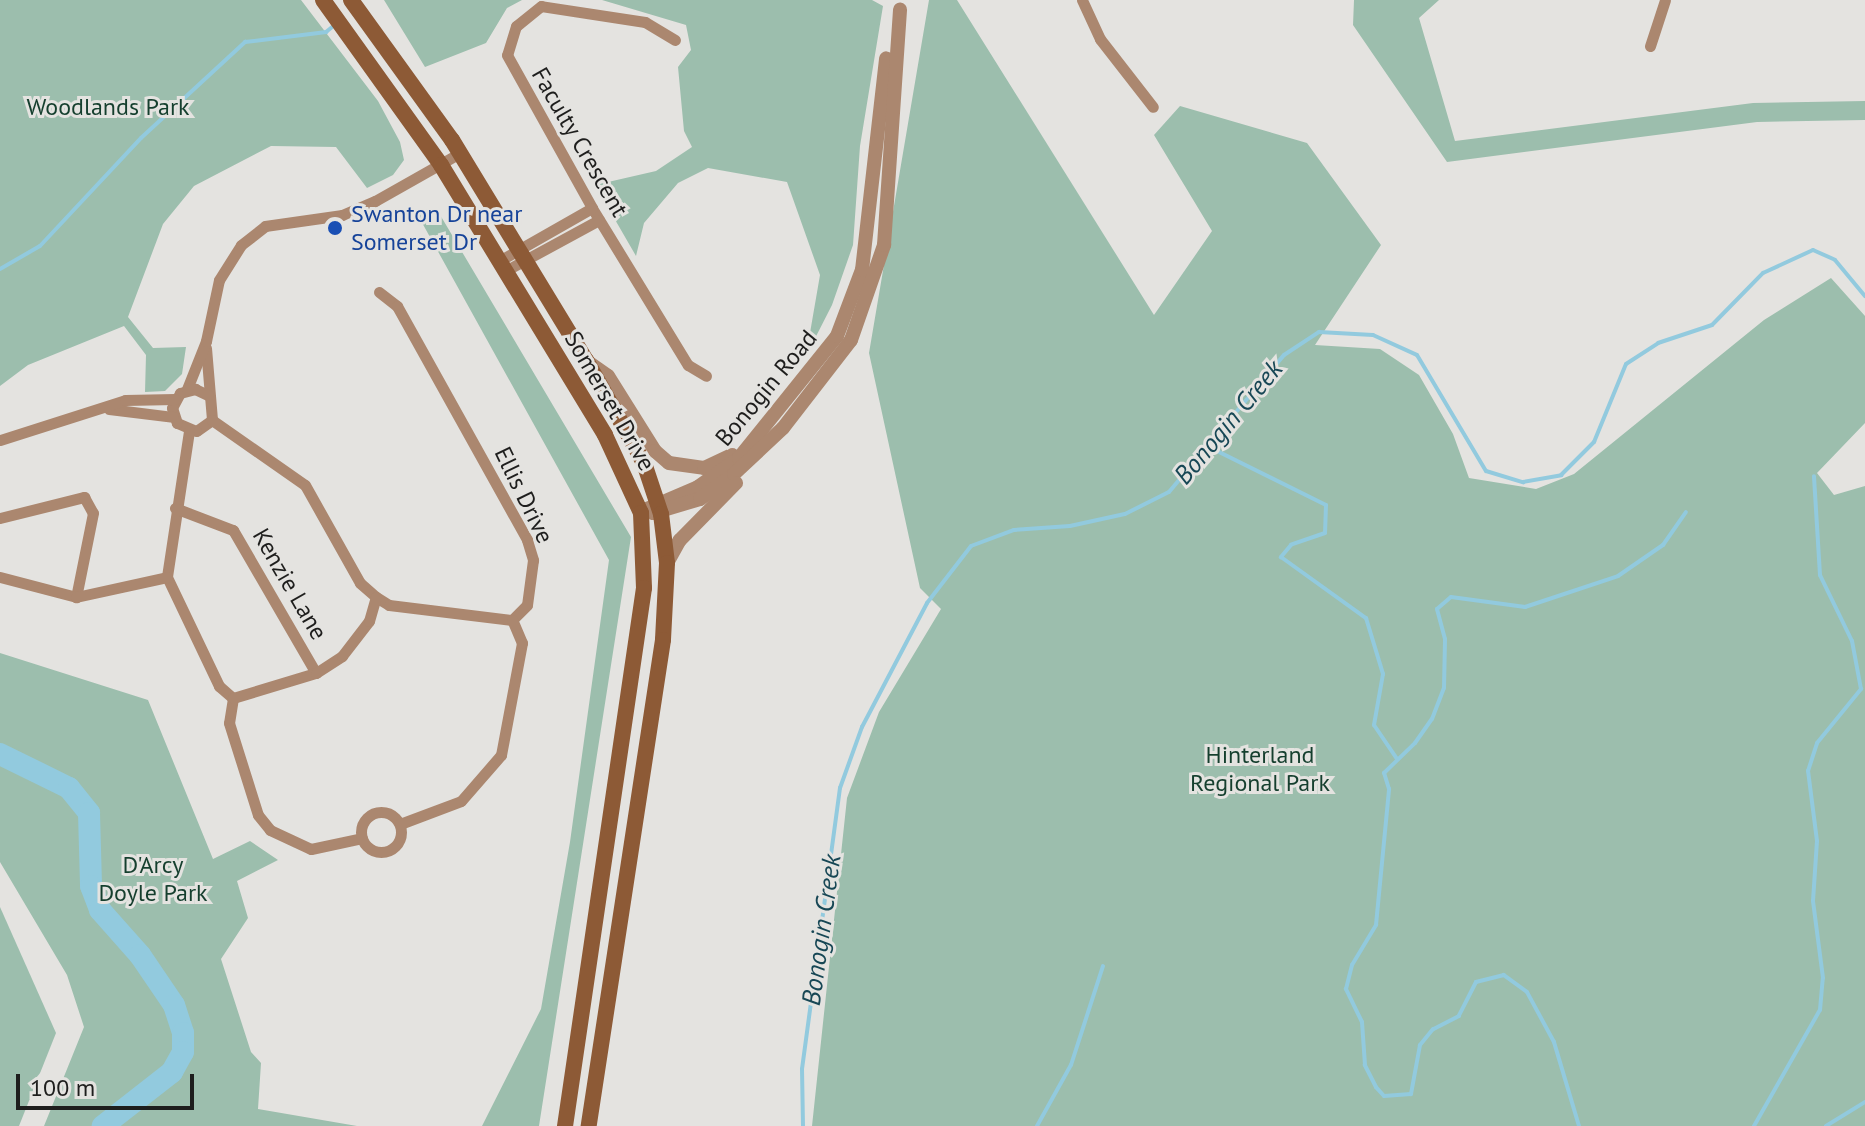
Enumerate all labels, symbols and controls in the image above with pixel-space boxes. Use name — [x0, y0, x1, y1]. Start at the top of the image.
street label: Faculty Crescent — [525, 62, 635, 222]
park label: Woodlands Park — [26, 93, 190, 121]
place label: Swanton Dr near Somerset Dr — [351, 200, 522, 256]
marker: Swanton Dr near Somerset Dr — [326, 219, 344, 237]
street label: Bonogin Road — [709, 324, 823, 452]
street label: Somerset Drive — [559, 326, 661, 476]
water label: Bonogin Creek — [1167, 354, 1289, 490]
street label: Ellis Drive — [488, 442, 560, 548]
street label: Kenzie Lane — [247, 523, 333, 645]
park label: Hinterland Regional Park — [1190, 741, 1330, 797]
park label: D'Arcy Doyle Park — [98, 851, 208, 907]
water label: Bonogin Creek — [795, 853, 847, 1007]
scale bar — [20, 1058, 198, 1108]
text: 100 m — [30, 1072, 95, 1103]

